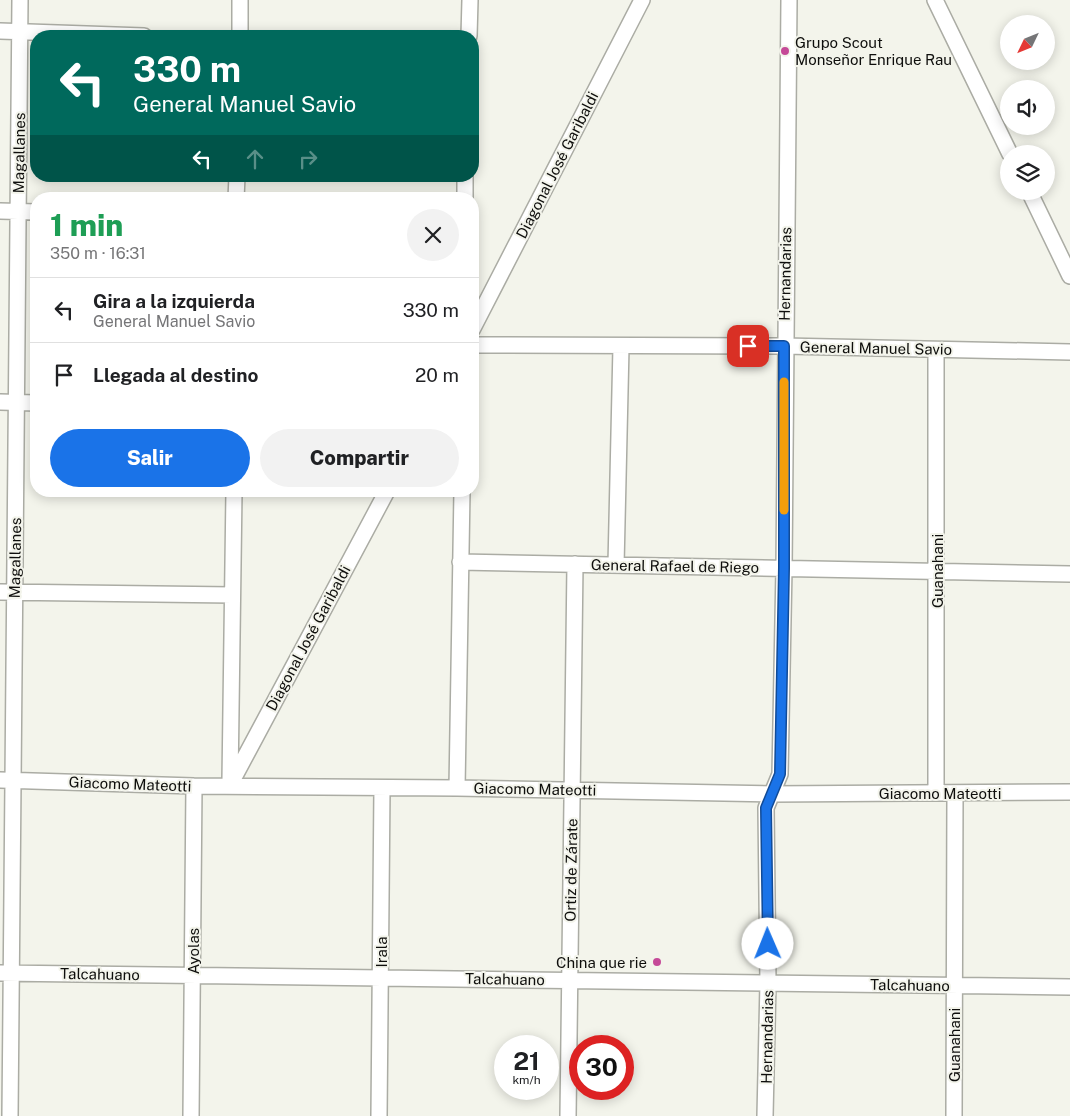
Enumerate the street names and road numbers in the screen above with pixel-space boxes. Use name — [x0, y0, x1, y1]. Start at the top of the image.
street label: Diagonal José Garibaldi — [513, 89, 601, 241]
street label: Magallanes — [10, 112, 28, 194]
street label: Hernandarias — [776, 227, 794, 321]
street label: General Manuel Savio — [800, 338, 952, 358]
street label: Magallanes — [6, 517, 24, 599]
street label: Guanahani — [929, 534, 946, 608]
street label: General Rafael de Riego — [591, 556, 759, 576]
street label: Diagonal José Garibaldi — [262, 562, 354, 714]
street label: Giacomo Mateotti — [68, 773, 192, 795]
street label: Giacomo Mateotti — [474, 779, 596, 799]
street label: Giacomo Mateotti — [879, 785, 1001, 802]
street label: Ortiz de Zárate — [562, 818, 580, 922]
street label: Ayolas — [185, 928, 202, 974]
street label: Irala — [373, 937, 390, 967]
street label: Talcahuano — [60, 965, 140, 983]
street label: Talcahuano — [465, 970, 545, 988]
street label: Talcahuano — [870, 976, 950, 994]
street label: Hernandarias — [758, 990, 776, 1084]
street label: Guanahani — [946, 1008, 963, 1082]

